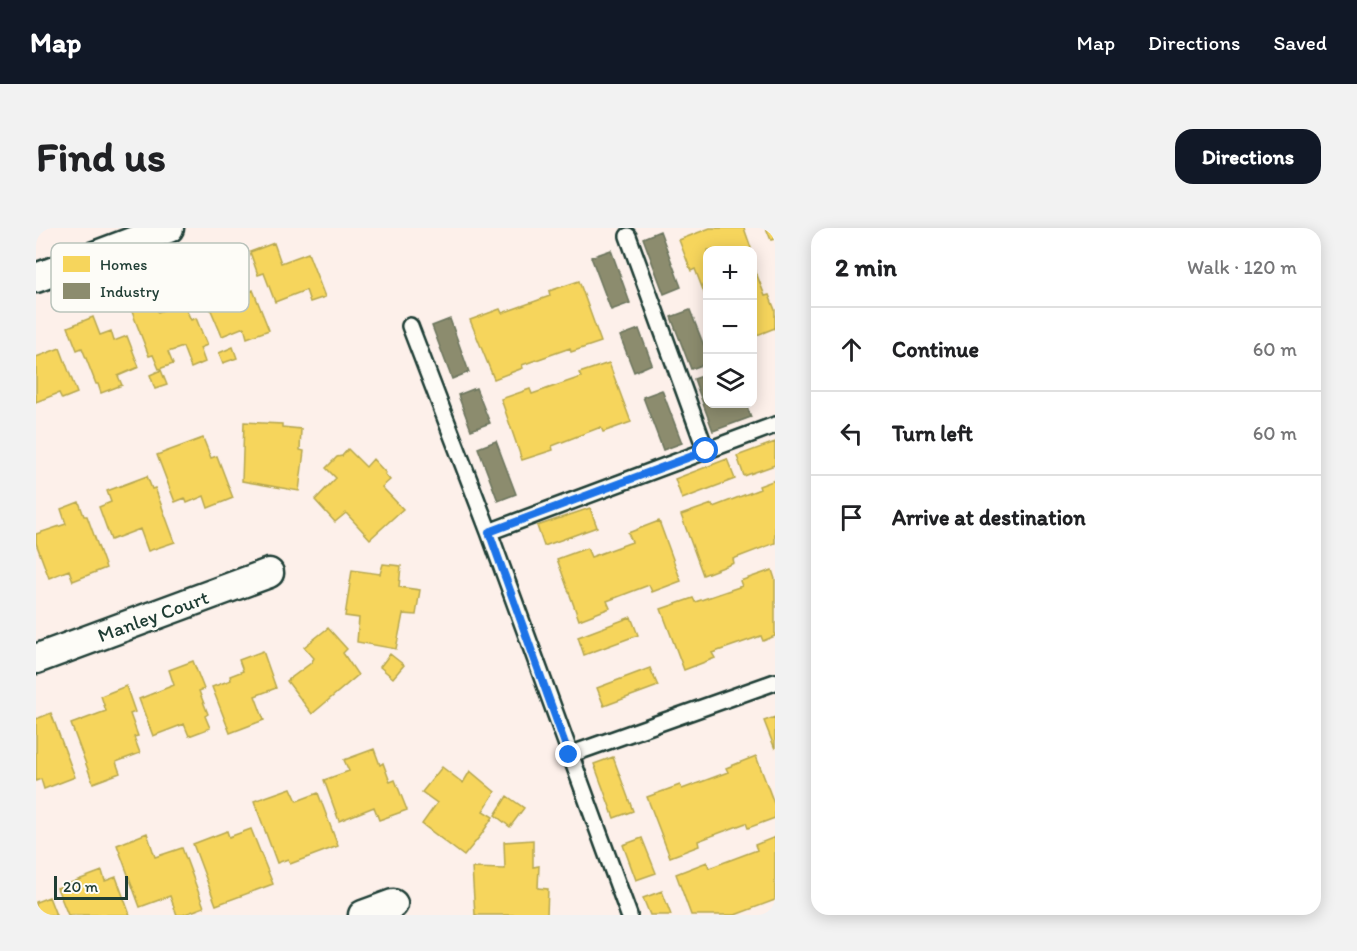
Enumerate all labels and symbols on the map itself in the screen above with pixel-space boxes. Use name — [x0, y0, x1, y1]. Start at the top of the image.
legend — [51, 243, 249, 312]
text: Homes — [100, 255, 147, 274]
text: Industry — [100, 282, 160, 301]
route start — [692, 437, 718, 463]
street label: Manley Court — [94, 585, 212, 647]
route end — [555, 741, 581, 767]
scale bar — [54, 873, 128, 900]

